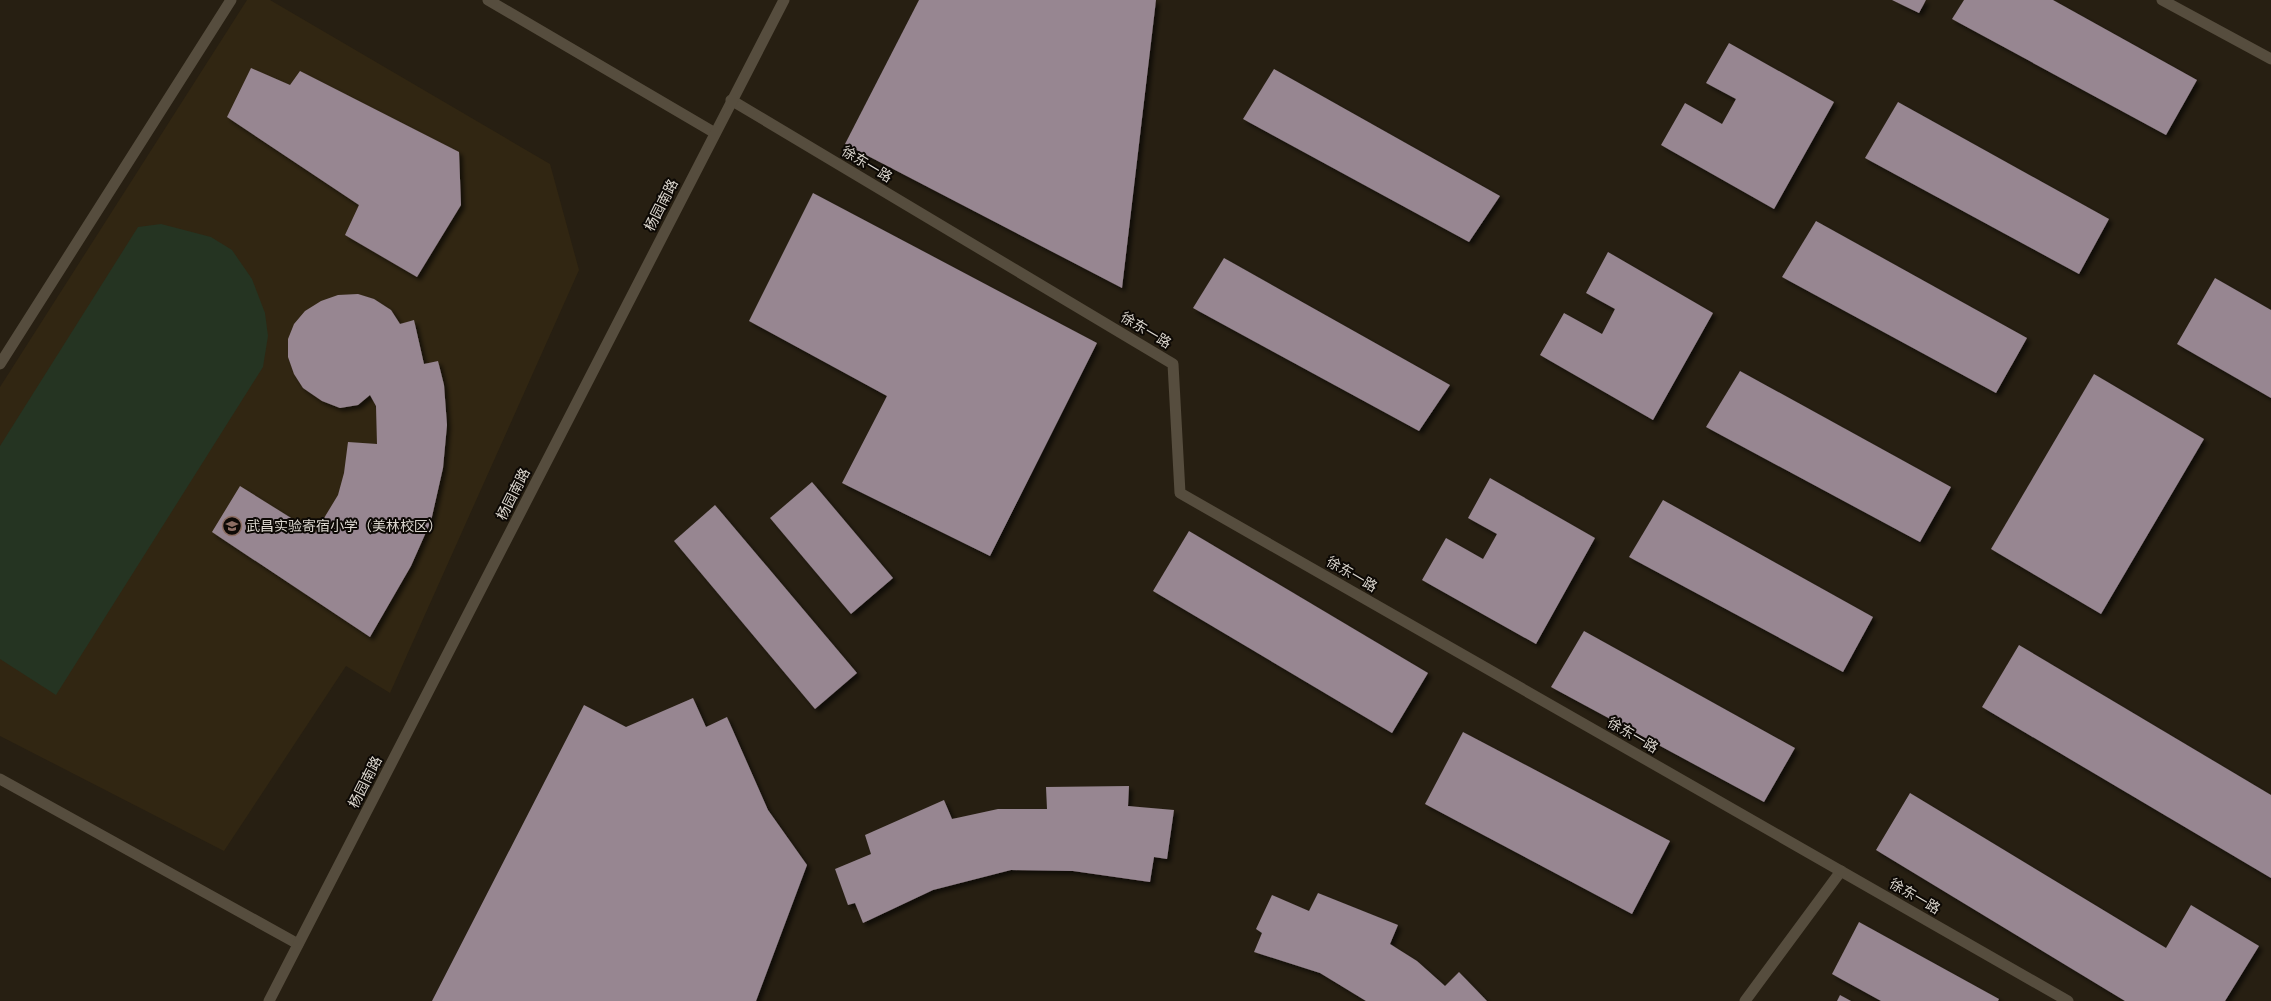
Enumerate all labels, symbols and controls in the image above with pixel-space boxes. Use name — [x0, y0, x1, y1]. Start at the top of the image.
street label: 徐东一路 — [838, 143, 895, 186]
street label: 杨园南路 — [641, 176, 682, 234]
street label: 徐东一路 — [1117, 309, 1174, 352]
street label: 杨园南路 — [493, 465, 534, 523]
school or university icon: 武昌实验寄宿小学（美林校区） — [221, 515, 243, 537]
place label: 武昌实验寄宿小学（美林校区） — [246, 518, 442, 535]
street label: 徐东一路 — [1323, 553, 1380, 596]
street label: 徐东一路 — [1604, 714, 1661, 757]
street label: 杨园南路 — [345, 753, 386, 811]
street label: 徐东一路 — [1886, 875, 1943, 918]

